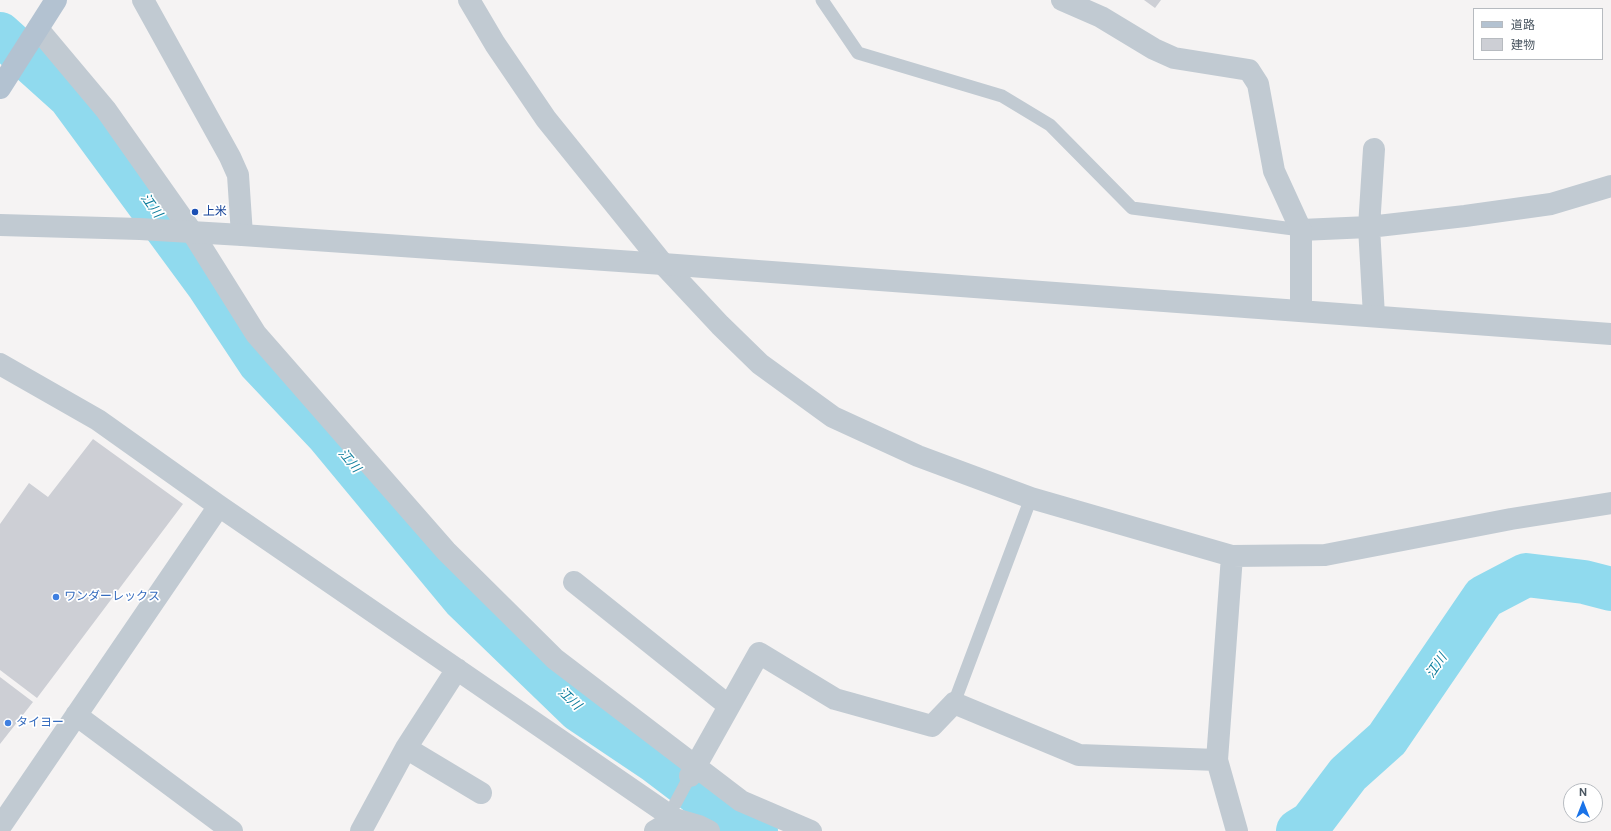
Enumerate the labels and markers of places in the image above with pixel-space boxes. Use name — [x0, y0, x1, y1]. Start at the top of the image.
place label: 上米 — [203, 205, 227, 219]
marker: 上米 — [190, 207, 200, 217]
place label: ワンダーレックス — [64, 590, 160, 604]
marker: ワンダーレックス — [51, 592, 61, 602]
place label: タイヨー — [16, 716, 64, 730]
marker: タイヨー — [3, 718, 13, 728]

